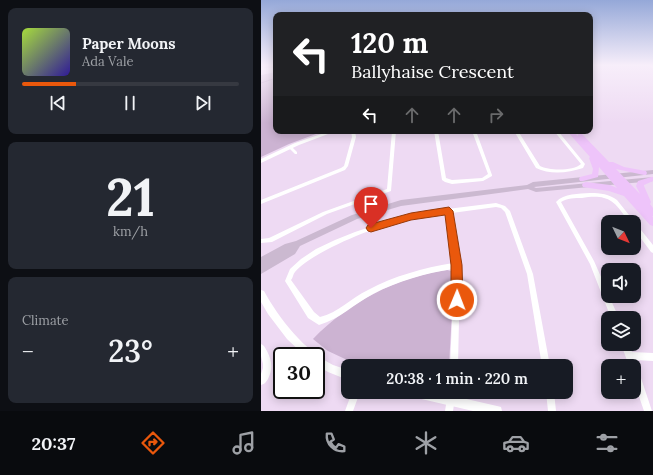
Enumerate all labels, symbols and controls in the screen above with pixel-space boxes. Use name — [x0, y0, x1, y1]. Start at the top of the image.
text: 120 m — [351, 25, 428, 61]
icon: left — [285, 28, 337, 80]
text: Paper Moons — [82, 34, 176, 53]
text: Ada Vale — [82, 53, 134, 70]
text: Ballyhaise Crescent — [351, 60, 514, 83]
icon: previous — [47, 92, 69, 114]
icon: pause — [119, 92, 141, 114]
icon: next — [192, 92, 214, 114]
icon: left — [359, 104, 381, 126]
icon: ahead — [401, 104, 423, 126]
icon: ahead — [443, 104, 465, 126]
icon: right — [485, 104, 507, 126]
text: 21 — [106, 164, 155, 230]
pin — [354, 187, 388, 228]
icon: arrive — [360, 193, 382, 215]
north arrow — [601, 215, 641, 255]
map controls — [601, 215, 641, 399]
text: km/h — [113, 223, 148, 240]
button: sound — [601, 263, 641, 303]
position arrow — [436, 279, 478, 321]
button: layers — [601, 311, 641, 351]
text: Climate — [22, 312, 69, 329]
text: 23° — [108, 332, 153, 370]
text: − — [22, 337, 34, 365]
text: + — [227, 337, 239, 365]
speed limit sign: 30 — [273, 347, 325, 399]
button: + — [601, 359, 641, 399]
text: 20:38 · 1 min · 220 m — [386, 369, 528, 388]
icon: directions — [139, 429, 167, 457]
icon: music — [230, 429, 258, 457]
icon: phone — [321, 429, 349, 457]
icon: climate — [412, 429, 440, 457]
icon: car — [502, 429, 530, 457]
icon: filters — [593, 429, 621, 457]
text: 20:37 — [31, 432, 76, 455]

